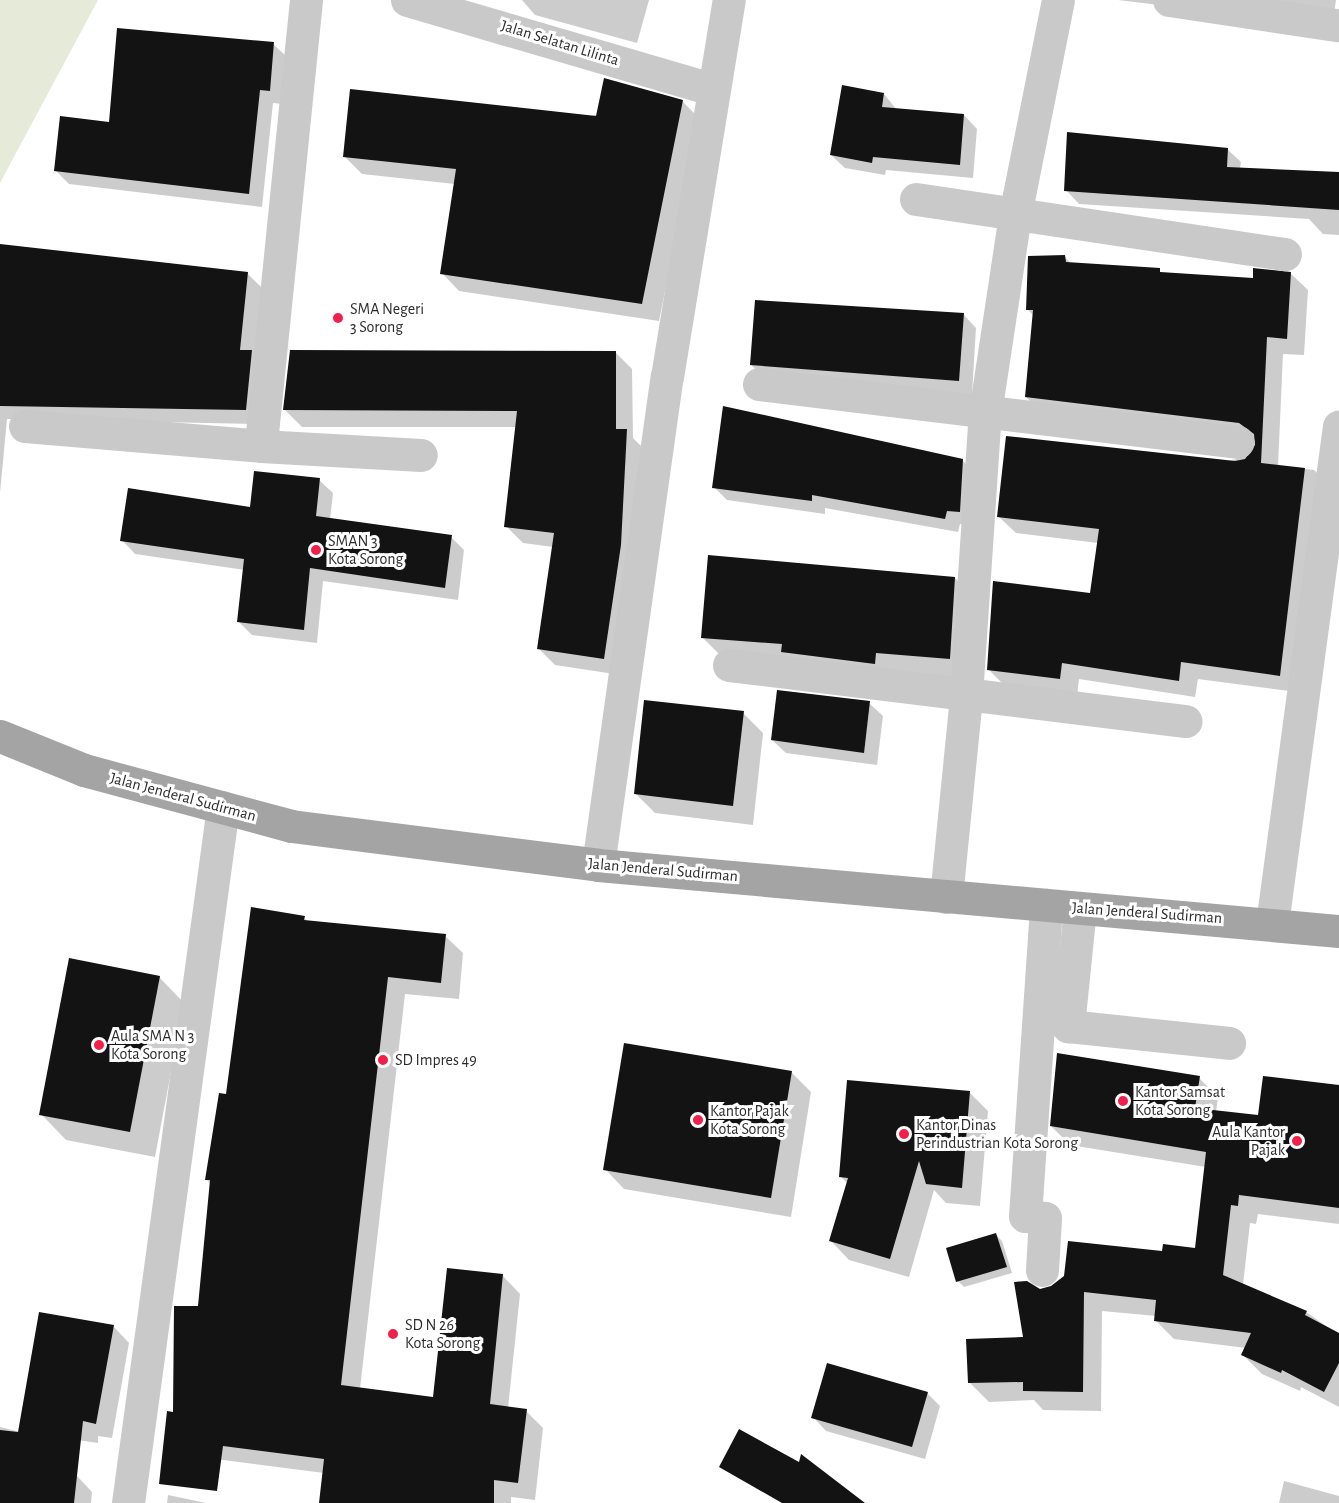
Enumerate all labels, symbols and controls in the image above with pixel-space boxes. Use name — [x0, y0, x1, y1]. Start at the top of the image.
street label: Jalan Selatan Lilinta — [499, 16, 621, 70]
place label: SMA Negeri 3 Sorong — [350, 299, 424, 337]
marker: SMA Negeri 3 Sorong — [331, 311, 345, 325]
place label: SMAN 3 Kota Sorong — [328, 531, 403, 569]
marker: SMAN 3 Kota Sorong — [309, 543, 323, 557]
street label: Jalan Jenderal Sudirman — [108, 768, 258, 826]
street label: Jalan Jenderal Sudirman — [587, 854, 739, 886]
street label: Jalan Jenderal Sudirman — [1071, 898, 1223, 928]
place label: Aula SMA N 3 Kota Sorong — [111, 1026, 194, 1064]
marker: Aula SMA N 3 Kota Sorong — [92, 1038, 106, 1052]
place label: SD Impres 49 — [395, 1050, 477, 1070]
marker: SD Impres 49 — [376, 1053, 390, 1067]
place label: Kantor Samsat Kota Sorong — [1135, 1082, 1225, 1120]
marker: Kantor Samsat Kota Sorong — [1116, 1094, 1130, 1108]
place label: Kantor Pajak Kota Sorong — [710, 1101, 789, 1139]
marker: Kantor Pajak Kota Sorong — [691, 1113, 705, 1127]
place label: Kantor Dinas Perindustrian Kota Sorong — [916, 1115, 1078, 1153]
place label: Aula Kantor Pajak — [1212, 1122, 1285, 1160]
marker: Kantor Dinas Perindustrian Kota Sorong — [897, 1127, 911, 1141]
marker: Aula Kantor Pajak — [1290, 1134, 1304, 1148]
place label: SD N 26 Kota Sorong — [405, 1315, 480, 1353]
marker: SD N 26 Kota Sorong — [386, 1327, 400, 1341]

